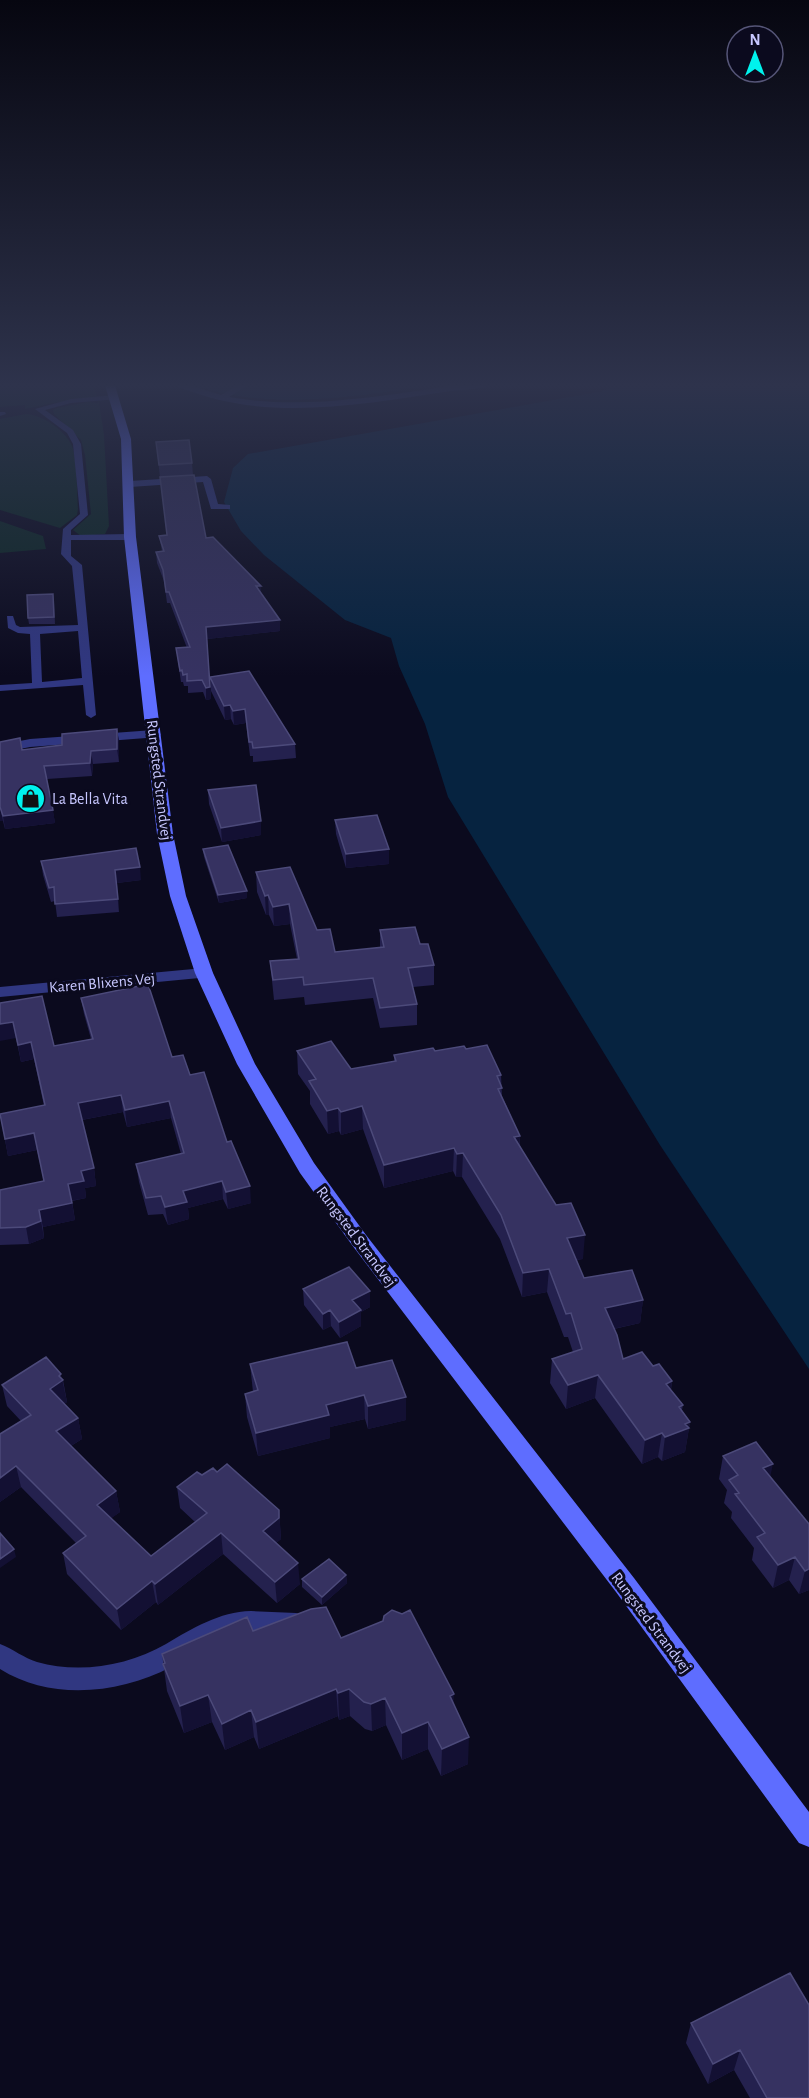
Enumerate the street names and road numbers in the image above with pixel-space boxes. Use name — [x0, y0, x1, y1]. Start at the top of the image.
street label: Rungsted Strandvej — [143, 719, 174, 841]
street label: Karen Blixens Vej — [48, 970, 156, 997]
street label: Rungsted Strandvej — [313, 1183, 399, 1290]
street label: Rungsted Strandvej — [608, 1569, 694, 1676]

